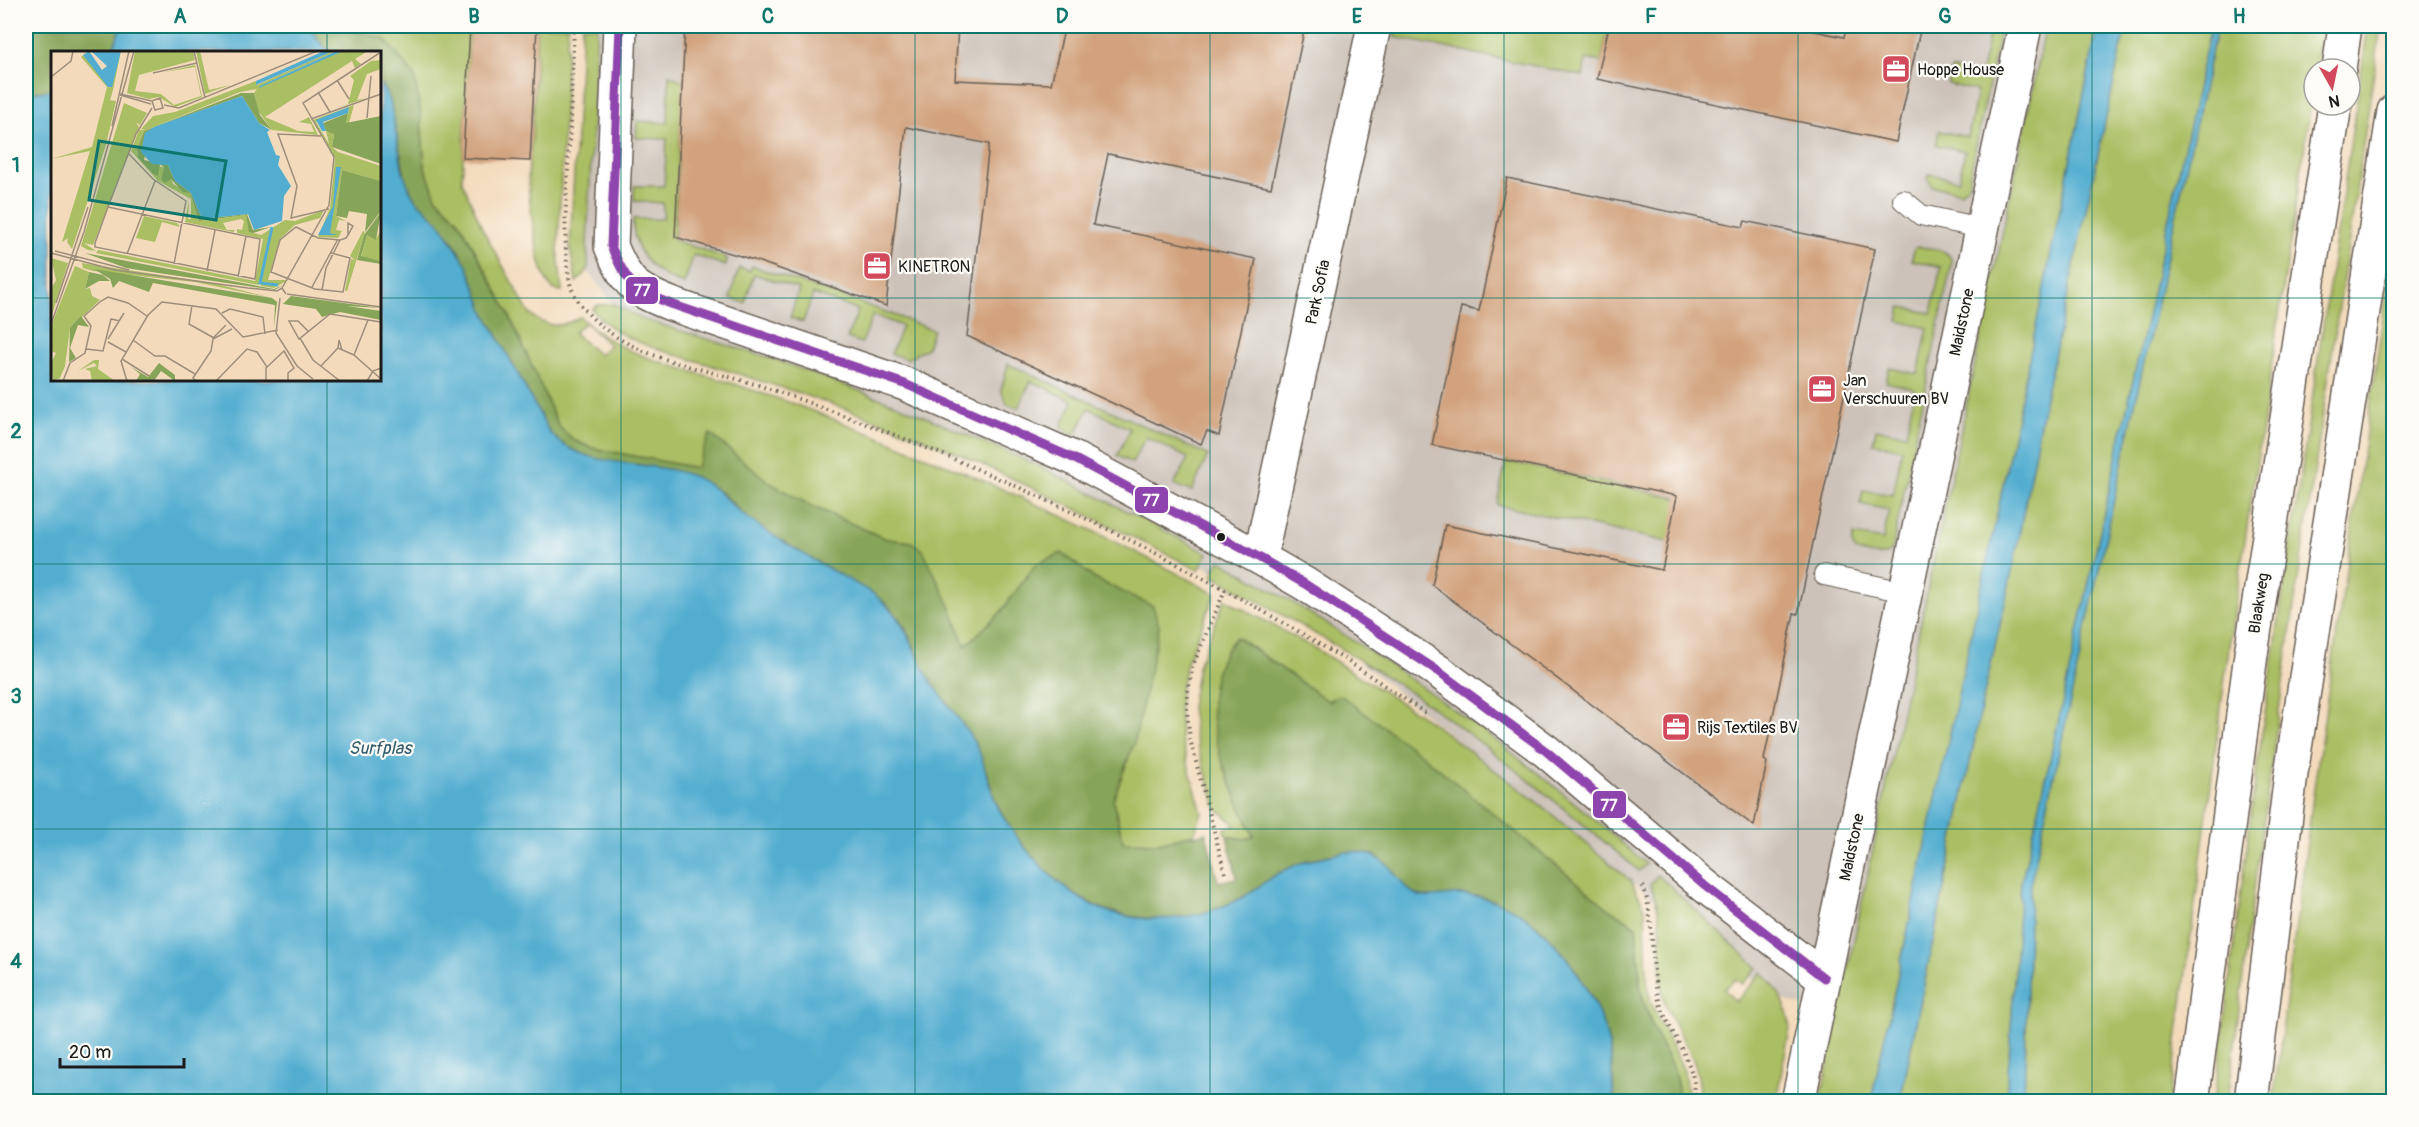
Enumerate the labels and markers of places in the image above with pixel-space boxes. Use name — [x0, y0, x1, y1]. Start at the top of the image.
office icon: Hoppe House — [1880, 53, 1912, 85]
place label: Hoppe House — [1917, 60, 2004, 80]
office icon: KINETRON — [861, 250, 893, 282]
place label: KINETRON — [898, 257, 970, 277]
place label: Jan Verschuuren BV — [1843, 371, 1949, 409]
office icon: Jan Verschuuren BV — [1806, 373, 1838, 405]
unlabelled marker — [1215, 531, 1227, 543]
office icon: Rijs Textiles BV — [1660, 711, 1692, 743]
place label: Rijs Textiles BV — [1697, 718, 1798, 738]

